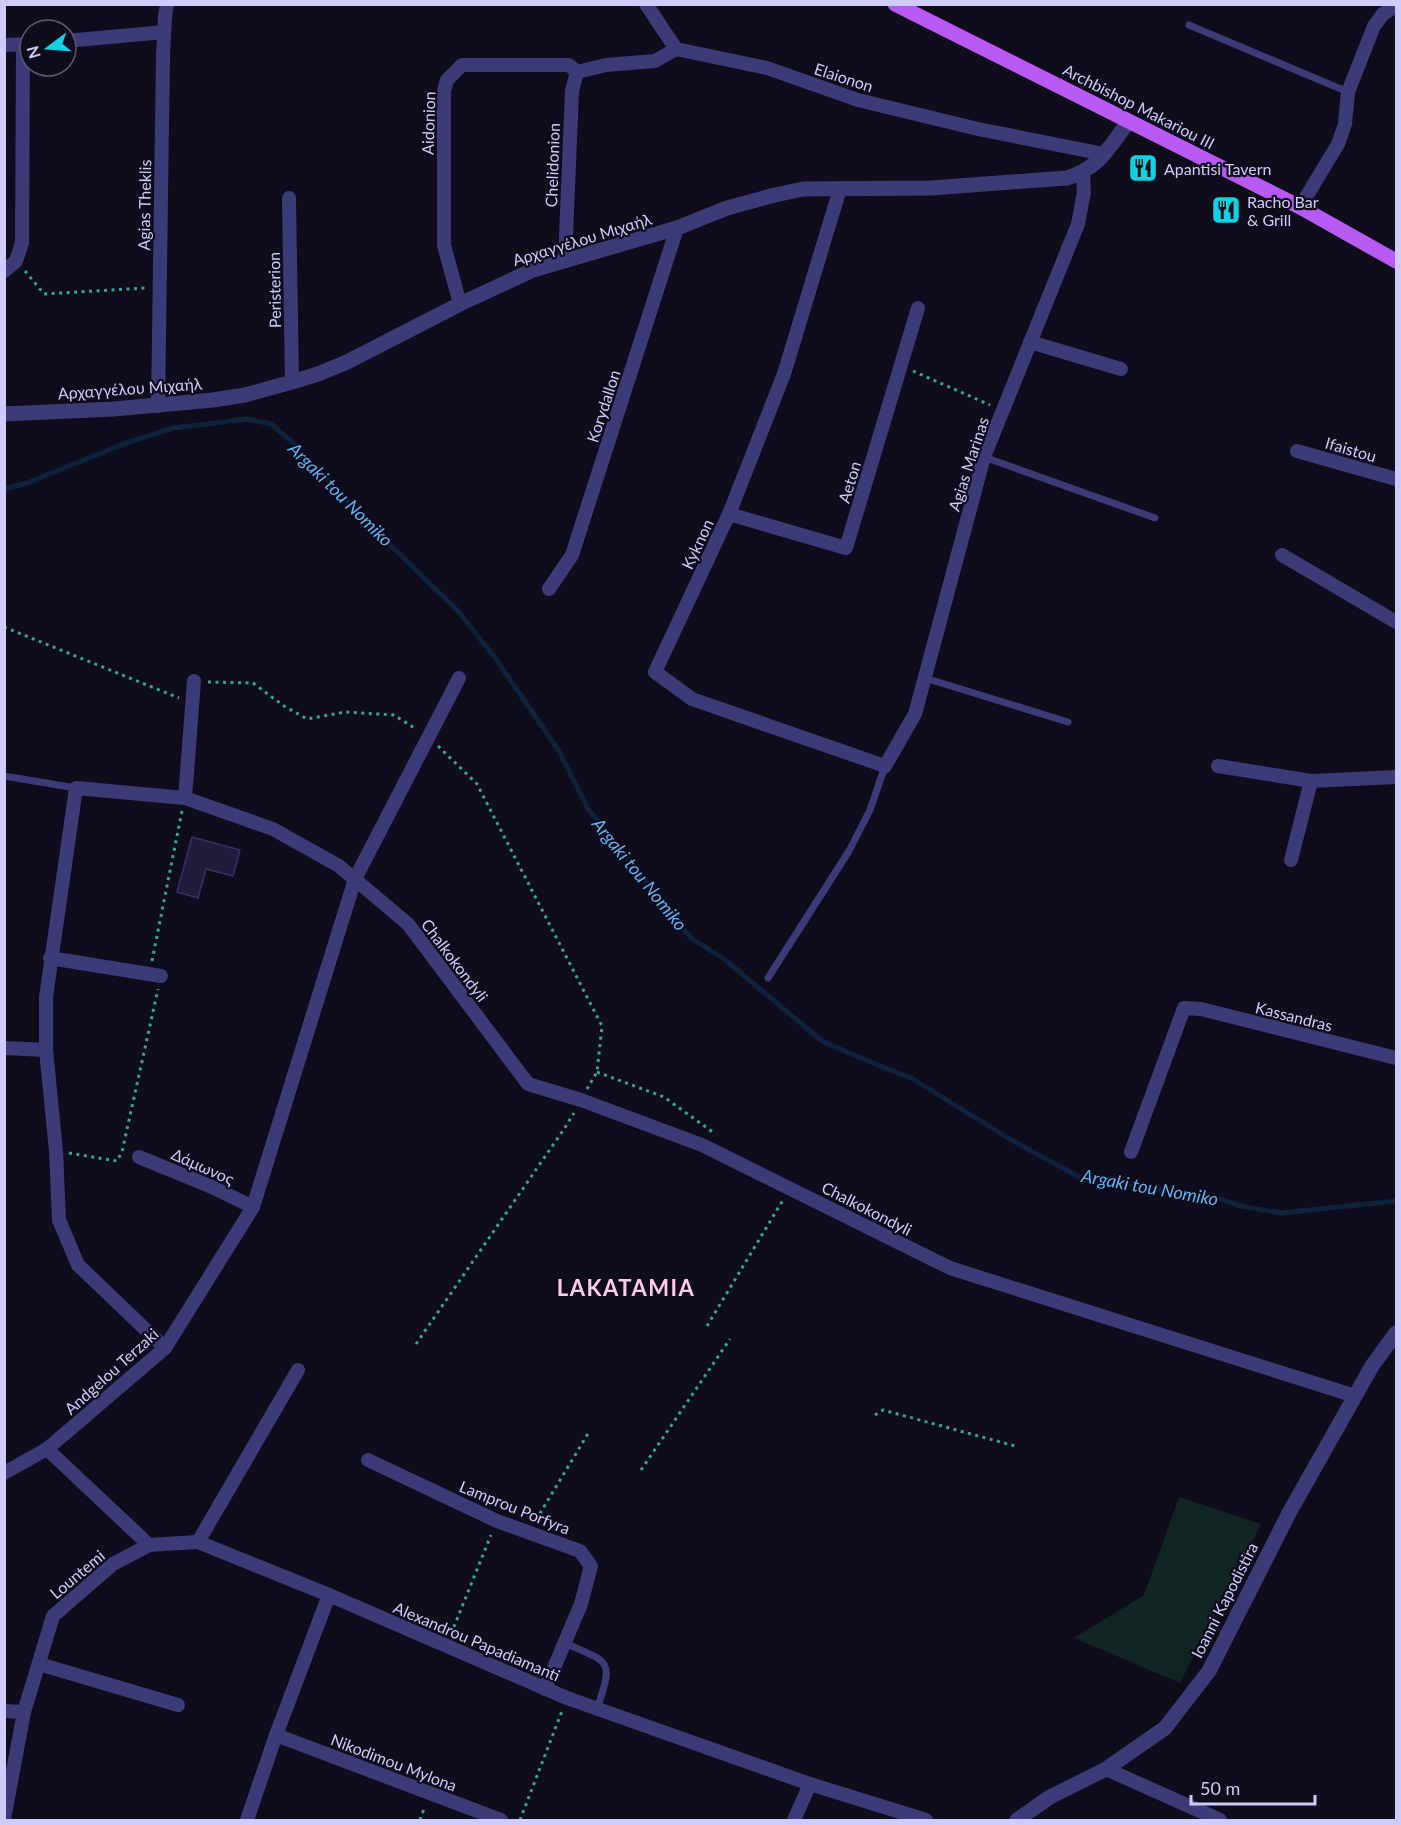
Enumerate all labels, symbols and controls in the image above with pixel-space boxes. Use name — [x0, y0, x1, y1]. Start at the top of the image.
north arrow — [18, 18, 78, 78]
text: N — [22, 44, 44, 61]
street label: Elaionon — [812, 59, 876, 95]
street label: Archbishop Makariou III — [1060, 60, 1218, 152]
street label: Aidonion — [417, 91, 439, 155]
street label: Chelidonion — [541, 122, 563, 208]
restaurant icon: Apantisi Tavern — [1127, 152, 1159, 184]
street label: Agias Theklis — [134, 159, 154, 251]
place label: Apantisi Tavern — [1164, 159, 1271, 178]
place label: Racho Bar & Grill — [1247, 192, 1319, 229]
restaurant icon: Racho Bar & Grill — [1210, 194, 1242, 226]
street label: Αρχαγγέλου Μιχαήλ — [510, 209, 654, 269]
street label: Peristerion — [264, 252, 284, 328]
street label: Korydallon — [582, 367, 624, 445]
street label: Αρχαγγέλου Μιχαήλ — [57, 373, 203, 403]
street label: Agias Marinas — [944, 414, 992, 514]
street label: Ifaistou — [1323, 433, 1379, 465]
water label: Argaki tou Nomiko — [284, 437, 398, 551]
street label: Aeton — [834, 459, 864, 505]
street label: Kyknon — [677, 516, 717, 572]
water label: Argaki tou Nomiko — [587, 812, 692, 935]
street label: Chalkokondyli — [418, 915, 492, 1005]
street label: Kassandras — [1253, 997, 1335, 1035]
street label: Δάμωνος — [169, 1144, 238, 1188]
water label: Argaki tou Nomiko — [1079, 1164, 1220, 1210]
street label: Chalkokondyli — [819, 1177, 915, 1239]
district label: LAKATAMIA — [557, 1274, 695, 1301]
street label: Andgelou Terzaki — [60, 1324, 162, 1418]
street label: Lamprou Porfyra — [457, 1476, 573, 1538]
street label: Ioanni Kapodistira — [1187, 1539, 1261, 1661]
street label: Lountemi — [46, 1546, 108, 1602]
street label: Alexandrou Papadiamanti — [391, 1597, 563, 1685]
street label: Nikodimou Mylona — [328, 1729, 460, 1795]
scale bar — [1191, 1768, 1316, 1806]
text: 50 m — [1200, 1777, 1240, 1799]

